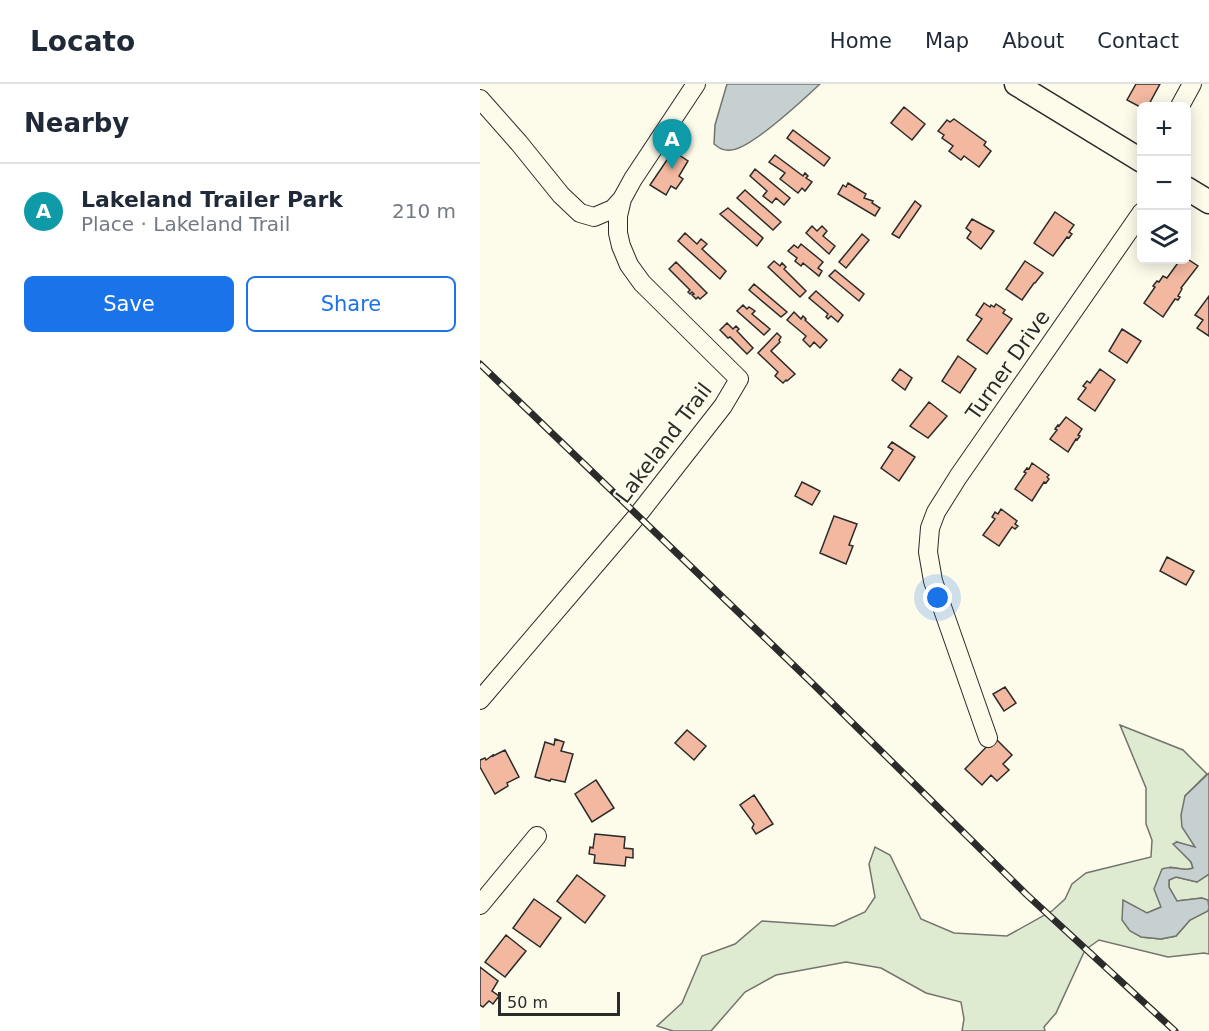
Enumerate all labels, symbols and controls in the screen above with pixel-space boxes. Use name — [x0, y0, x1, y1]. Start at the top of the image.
text: Locato — [30, 25, 135, 58]
text: Home — [830, 29, 892, 53]
text: Map — [925, 29, 969, 53]
text: About — [1002, 29, 1064, 53]
text: Contact — [1097, 29, 1179, 53]
map controls — [1137, 102, 1191, 264]
button: + — [1137, 102, 1191, 156]
text: Nearby — [24, 108, 129, 138]
pin: A — [652, 120, 692, 169]
button: − — [1137, 156, 1191, 210]
text: Lakeland Trailer Park — [81, 187, 343, 212]
text: A — [36, 199, 51, 223]
text: 210 m — [392, 199, 456, 223]
button: layers — [1137, 210, 1191, 264]
text: Place · Lakeland Trail — [81, 212, 290, 236]
button: Save — [24, 276, 234, 332]
button: Share — [246, 276, 456, 332]
street label: Turner Drive — [961, 305, 1055, 425]
street label: Lakeland Trail — [611, 378, 717, 508]
your location — [923, 583, 952, 612]
scale bar — [498, 989, 620, 1016]
text: 50 m — [507, 993, 548, 1012]

